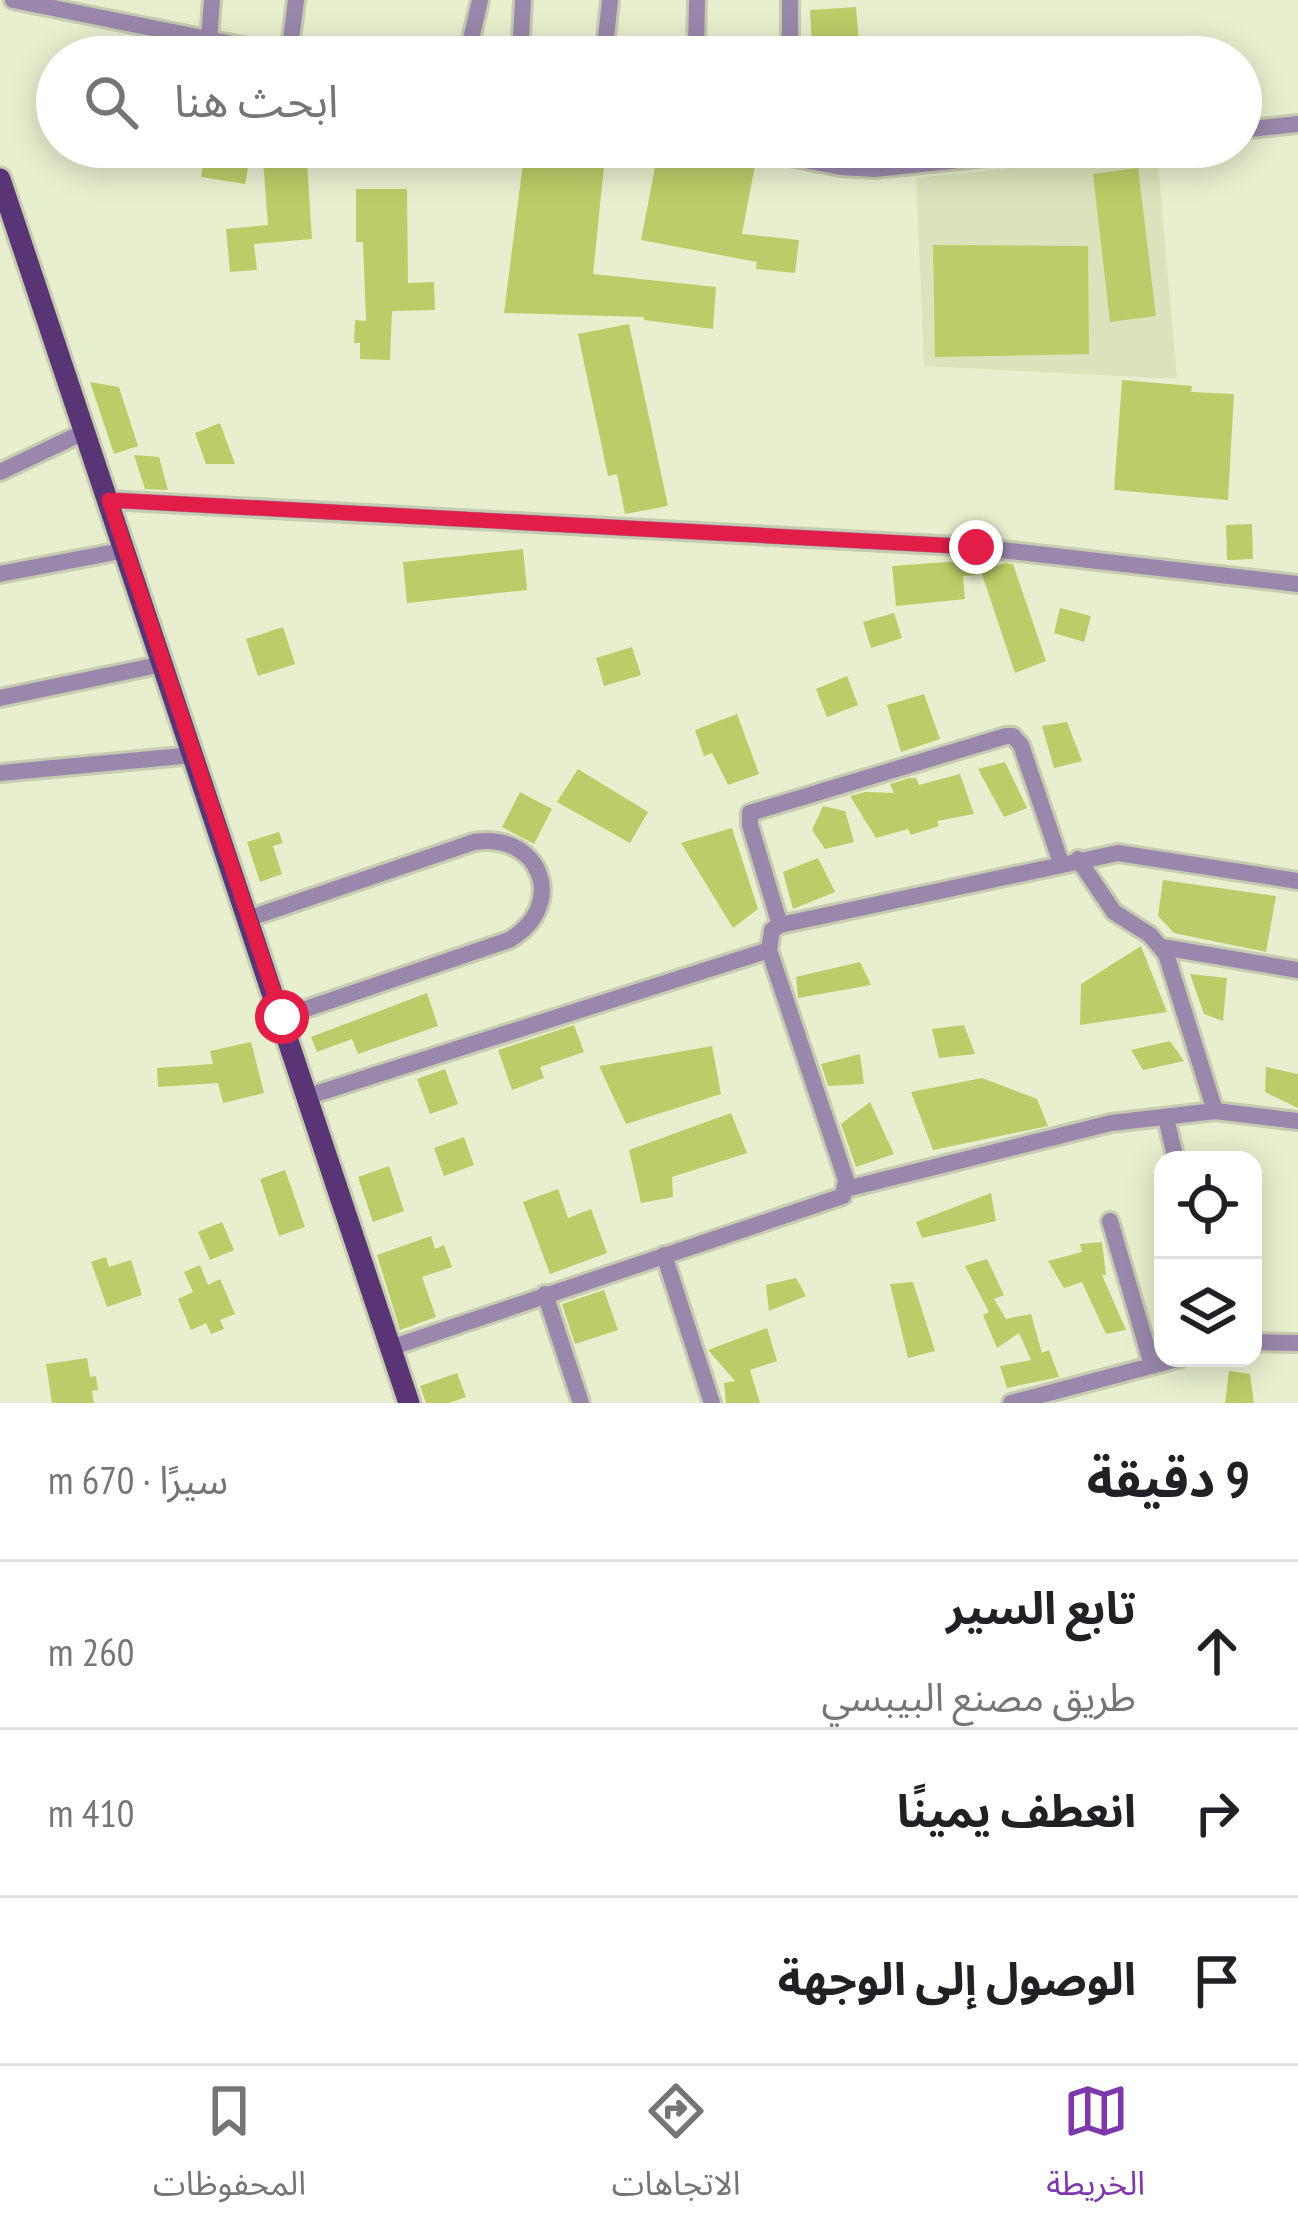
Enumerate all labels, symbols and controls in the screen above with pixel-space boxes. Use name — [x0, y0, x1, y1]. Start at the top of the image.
search box — [36, 36, 1262, 168]
icon: search — [78, 69, 144, 135]
text: ابحث هنا — [174, 71, 339, 129]
route end — [949, 520, 1003, 574]
route start — [255, 990, 309, 1044]
map controls — [1154, 1151, 1262, 1367]
button: locate — [1154, 1151, 1262, 1259]
button: layers — [1154, 1259, 1262, 1367]
text: 9 دقيقة — [1087, 1445, 1250, 1511]
text: سيرًا · 670 m — [48, 1454, 228, 1505]
text: تابع السير — [946, 1578, 1136, 1636]
icon: ahead — [1184, 1618, 1250, 1684]
text: 260 m — [48, 1626, 134, 1677]
text: طريق مصنع البيبسي — [821, 1671, 1136, 1722]
icon: right — [1184, 1780, 1250, 1846]
text: انعطف يمينًا — [897, 1781, 1136, 1839]
text: 410 m — [48, 1787, 134, 1838]
icon: arrive — [1184, 1948, 1250, 2014]
text: الوصول إلى الوجهة — [778, 1949, 1136, 2007]
tab: المحفوظات — [153, 2078, 306, 2219]
tab: الاتجاهات — [612, 2078, 741, 2219]
tab: الخريطة — [1046, 2078, 1145, 2219]

